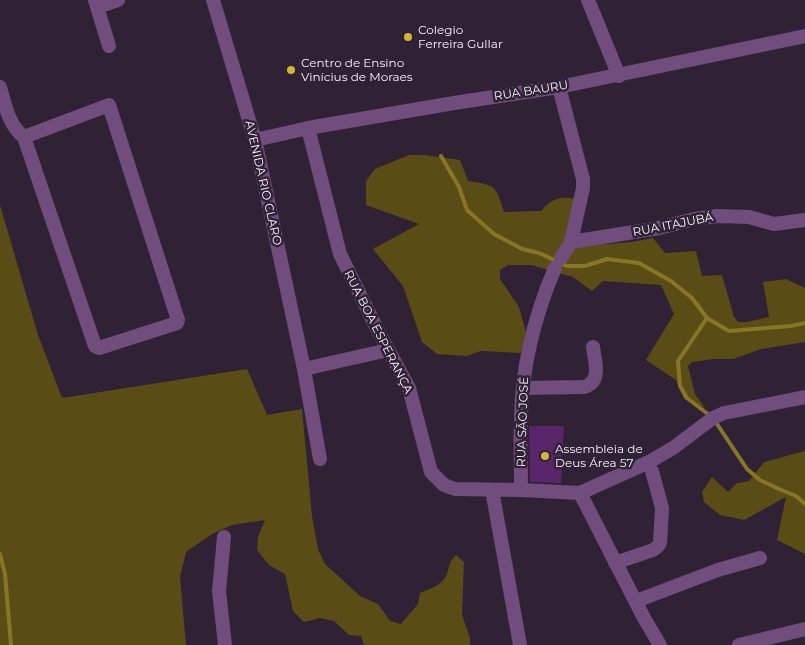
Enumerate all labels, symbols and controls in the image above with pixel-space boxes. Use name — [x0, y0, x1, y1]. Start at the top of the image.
place label: Colegio Ferreira Gullar — [418, 23, 503, 51]
marker: Colegio Ferreira Gullar — [402, 31, 414, 43]
place label: Centro de Ensino Vinícius de Moraes — [301, 56, 413, 84]
marker: Centro de Ensino Vinícius de Moraes — [285, 64, 297, 76]
street label: RUA BAURU — [493, 78, 569, 104]
street label: AVENIDA RIO CLARO — [242, 119, 284, 247]
street label: RUA ITAJUBÁ — [632, 210, 714, 240]
street label: RUA BOA ESPERANÇA — [341, 268, 415, 396]
street label: RUA SÃO JOSÉ — [514, 377, 532, 467]
place label: Assembleia de Deus Área 57 — [555, 442, 643, 470]
marker: Assembleia de Deus Área 57 — [539, 450, 551, 462]

